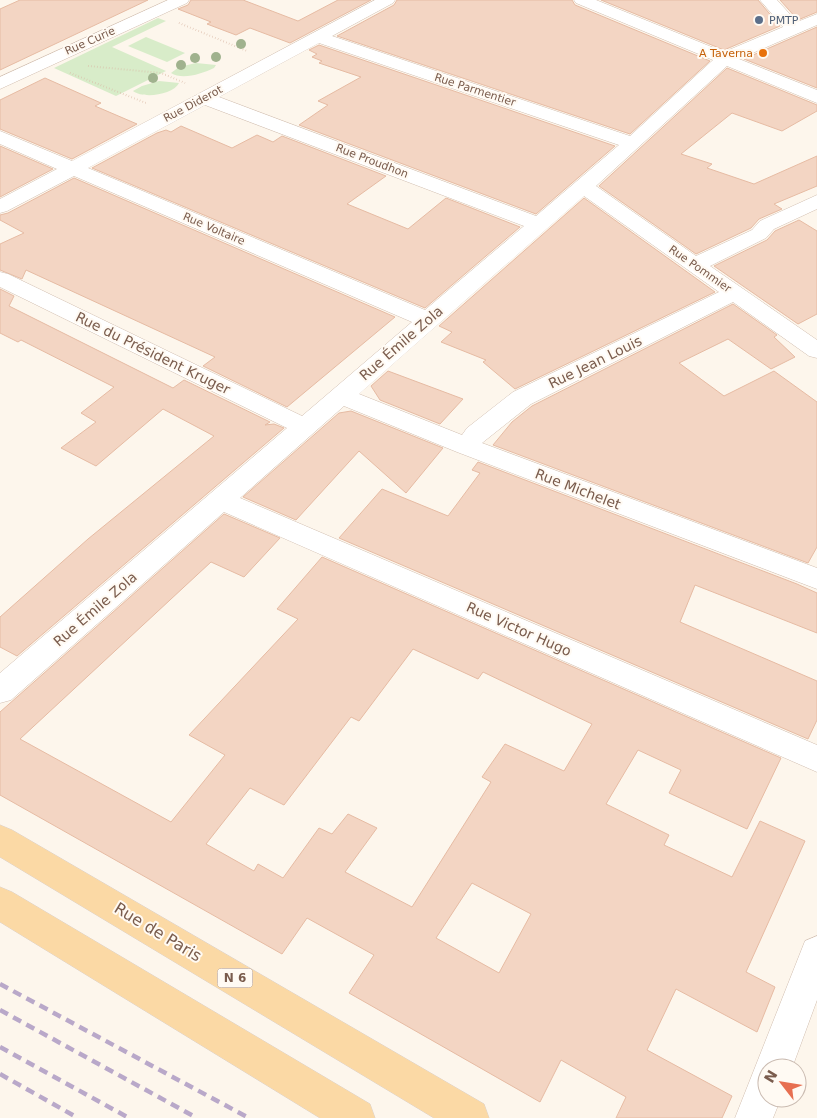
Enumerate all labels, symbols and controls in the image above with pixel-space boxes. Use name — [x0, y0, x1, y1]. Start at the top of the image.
marker: PMTP — [753, 14, 765, 26]
place label: PMTP — [769, 14, 799, 27]
street label: Rue Curie — [63, 24, 117, 58]
place label: A Taverna — [699, 47, 753, 60]
marker: A Taverna — [757, 47, 769, 59]
street label: Rue Parmentier — [433, 71, 518, 109]
street label: Rue Diderot — [161, 83, 225, 125]
street label: Rue Proudhon — [334, 141, 410, 181]
street label: Rue Voltaire — [181, 210, 247, 248]
street label: Rue Pommier — [666, 243, 734, 296]
street label: Rue Émile Zola — [356, 303, 446, 383]
street label: Rue du Président Kruger — [73, 309, 233, 398]
street label: Rue Jean Louis — [546, 332, 644, 392]
street label: Rue Michelet — [533, 465, 623, 513]
street label: Rue Émile Zola — [50, 569, 140, 649]
street label: Rue Victor Hugo — [464, 599, 574, 659]
street label: Rue de Paris — [111, 898, 205, 966]
road number: N 6 — [218, 968, 252, 988]
north arrow — [757, 1058, 807, 1108]
text: N — [761, 1067, 781, 1085]

